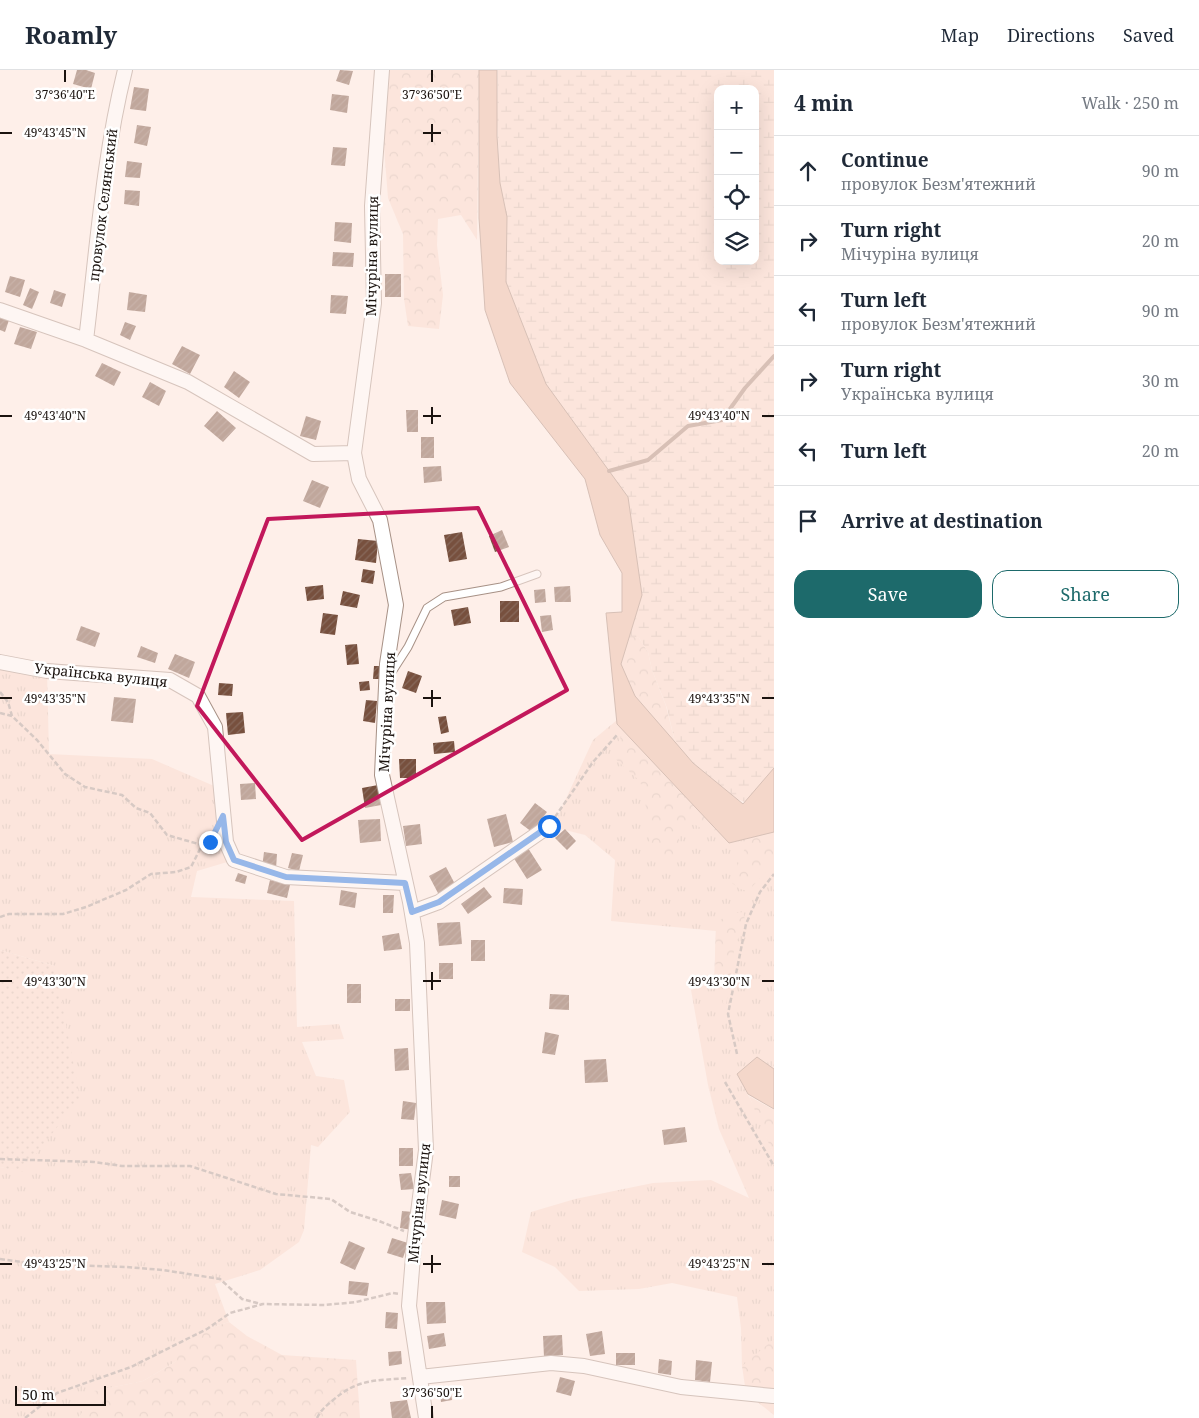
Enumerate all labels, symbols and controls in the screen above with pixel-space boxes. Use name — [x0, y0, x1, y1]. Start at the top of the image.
text: Roamly — [25, 18, 117, 51]
text: Map — [941, 23, 979, 47]
text: Directions — [1007, 23, 1095, 47]
text: Saved — [1123, 23, 1174, 47]
map controls — [714, 85, 759, 265]
button: + — [714, 85, 759, 130]
text: 37°36'40"E — [35, 86, 95, 103]
text: 37°36'50"E — [402, 86, 462, 103]
text: 4 min — [794, 89, 853, 117]
text: Walk · 250 m — [1082, 92, 1179, 114]
text: 49°43'45"N — [24, 124, 86, 141]
street label: провулок Селянський — [84, 127, 121, 283]
button: − — [714, 130, 759, 175]
text: Continue — [841, 147, 929, 173]
icon: ahead — [794, 157, 822, 185]
text: 90 m — [1142, 160, 1179, 182]
text: провулок Безм'ятежний — [841, 173, 1036, 195]
button: locate — [714, 175, 759, 220]
street label: Мічуріна вулиця — [361, 195, 382, 317]
text: Turn right — [841, 217, 941, 243]
button: layers — [714, 220, 759, 265]
icon: right — [794, 227, 822, 255]
text: 20 m — [1142, 230, 1179, 252]
text: Мічуріна вулиця — [841, 243, 979, 265]
text: Turn left — [841, 287, 927, 313]
icon: left — [794, 297, 822, 325]
text: 90 m — [1142, 300, 1179, 322]
text: провулок Безм'ятежний — [841, 313, 1036, 335]
text: Turn right — [841, 357, 941, 383]
icon: right — [794, 367, 822, 395]
text: 30 m — [1142, 370, 1179, 392]
text: Українська вулиця — [841, 383, 994, 405]
text: 49°43'40"N — [24, 407, 86, 424]
text: 49°43'40"N — [688, 407, 750, 424]
icon: left — [794, 437, 822, 465]
text: Turn left — [841, 438, 927, 464]
text: 20 m — [1142, 440, 1179, 462]
icon: arrive — [794, 507, 822, 535]
text: Arrive at destination — [841, 508, 1043, 534]
button: Save — [794, 570, 982, 618]
button: Share — [992, 570, 1179, 618]
street label: Мічуріна вулиця — [374, 651, 399, 773]
street label: Українська вулиця — [34, 658, 169, 691]
text: 49°43'35"N — [24, 690, 86, 707]
text: 49°43'35"N — [688, 690, 750, 707]
route start — [538, 815, 561, 838]
route end — [199, 831, 222, 854]
text: 49°43'30"N — [24, 973, 86, 990]
text: 49°43'30"N — [688, 973, 750, 990]
street label: Мічуріна вулиця — [403, 1142, 434, 1264]
text: 49°43'25"N — [24, 1255, 86, 1272]
text: 49°43'25"N — [688, 1255, 750, 1272]
scale bar — [15, 1383, 106, 1406]
text: 37°36'50"E — [402, 1384, 462, 1401]
text: 50 m — [22, 1385, 55, 1404]

